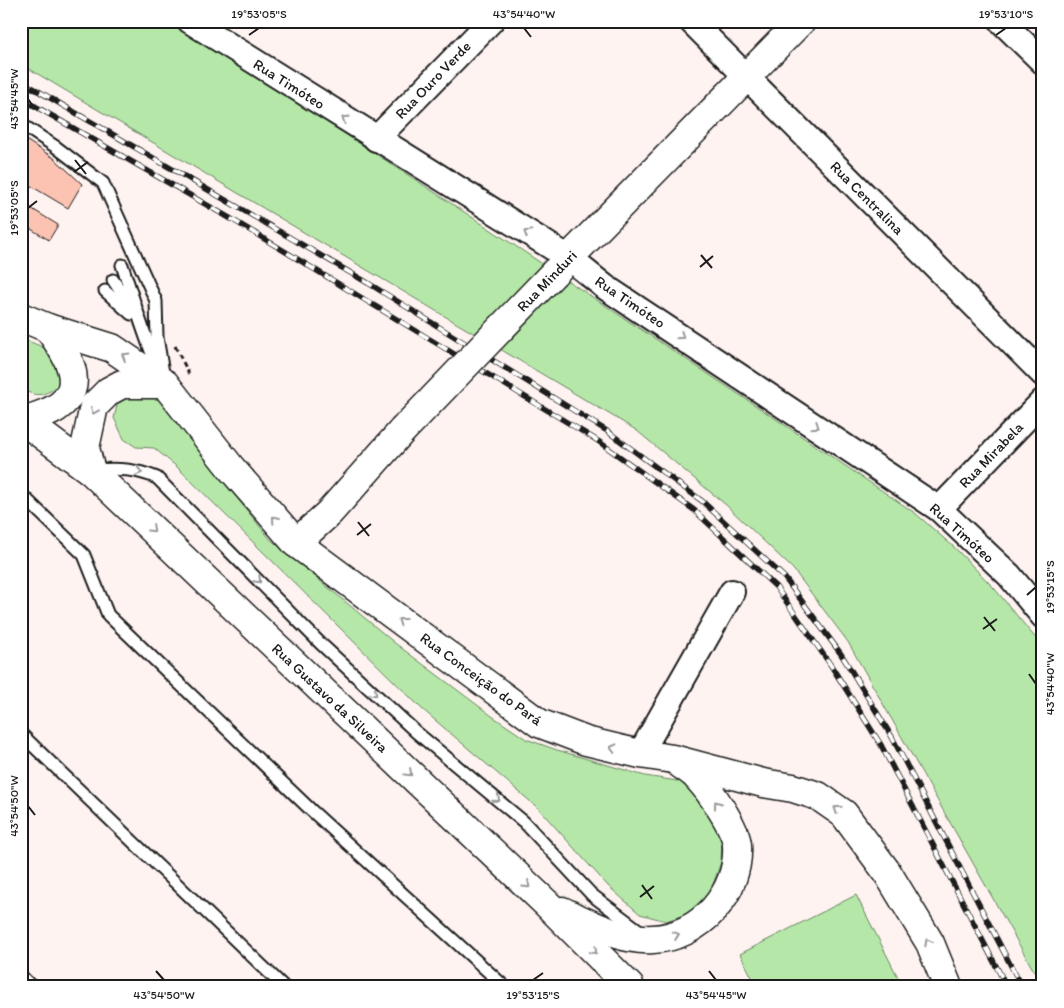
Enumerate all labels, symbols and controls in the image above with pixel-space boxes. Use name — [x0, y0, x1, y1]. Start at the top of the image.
text: 19°53'05"S — [231, 7, 287, 21]
text: 43°54'40"W — [493, 7, 555, 21]
text: 19°53'10"S — [979, 7, 1034, 21]
street label: Rua Ouro Verde — [391, 37, 475, 123]
street label: Rua Timóteo — [250, 55, 328, 113]
text: 43°54'45"W — [7, 68, 21, 130]
one-way arrow — [341, 116, 350, 125]
street label: Rua Centralina — [826, 157, 908, 239]
text: 19°53'05"S — [7, 180, 21, 236]
one-way arrow — [524, 229, 533, 239]
street label: Rua Minduri — [513, 246, 581, 316]
street label: Rua Timóteo — [591, 272, 669, 332]
one-way arrow — [675, 330, 684, 339]
one-way arrow — [121, 353, 130, 363]
one-way arrow — [89, 406, 100, 415]
street label: Rua Mirabela — [955, 418, 1027, 492]
one-way arrow — [810, 420, 819, 429]
one-way arrow — [135, 466, 144, 477]
street label: Rua Timóteo — [926, 499, 998, 567]
one-way arrow — [272, 515, 281, 524]
one-way arrow — [146, 523, 155, 532]
text: 19°53'15"S — [1043, 560, 1057, 614]
one-way arrow — [252, 574, 261, 583]
one-way arrow — [398, 618, 407, 626]
street label: Rua Conceição do Pará — [417, 629, 546, 729]
street label: Rua Gustavo da Silveira — [268, 639, 392, 757]
text: 43°54'40"W — [1043, 653, 1057, 715]
one-way arrow — [369, 687, 378, 696]
one-way arrow — [610, 743, 618, 753]
one-way arrow — [404, 767, 413, 776]
text: 43°54'50"W — [7, 775, 21, 837]
one-way arrow — [492, 794, 501, 803]
one-way arrow — [714, 801, 723, 810]
one-way arrow — [833, 806, 842, 815]
one-way arrow — [522, 879, 531, 888]
one-way arrow — [671, 930, 680, 941]
one-way arrow — [924, 938, 934, 947]
one-way arrow — [588, 945, 597, 954]
text: 43°54'50"W — [133, 988, 195, 1002]
text: 19°53'15"S — [506, 988, 560, 1002]
text: 43°54'45"W — [685, 988, 747, 1002]

